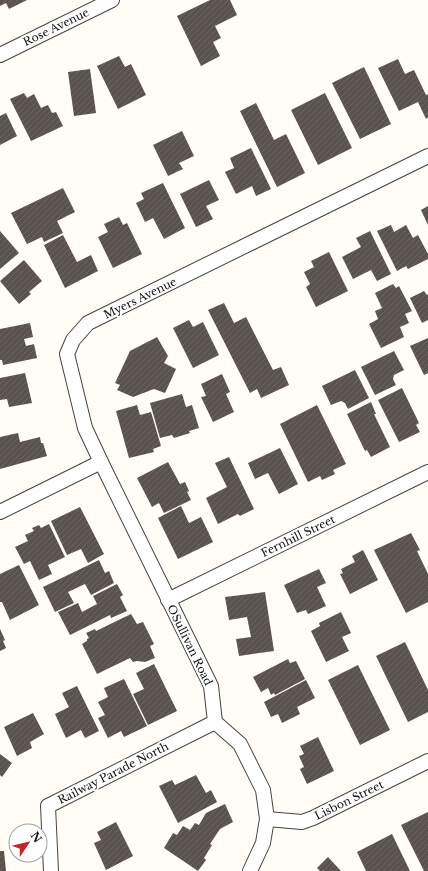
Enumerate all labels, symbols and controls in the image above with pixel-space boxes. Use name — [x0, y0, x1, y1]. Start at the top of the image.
street label: Rose Avenue — [21, 5, 91, 49]
street label: Myers Avenue — [101, 274, 179, 322]
street label: Fernhill Street — [259, 512, 338, 560]
street label: OSullivan Road — [164, 602, 216, 688]
street label: Railway Parade North — [55, 739, 171, 807]
street label: Lisbon Street — [312, 777, 387, 823]
north arrow — [8, 823, 48, 863]
text: N — [27, 829, 45, 846]

